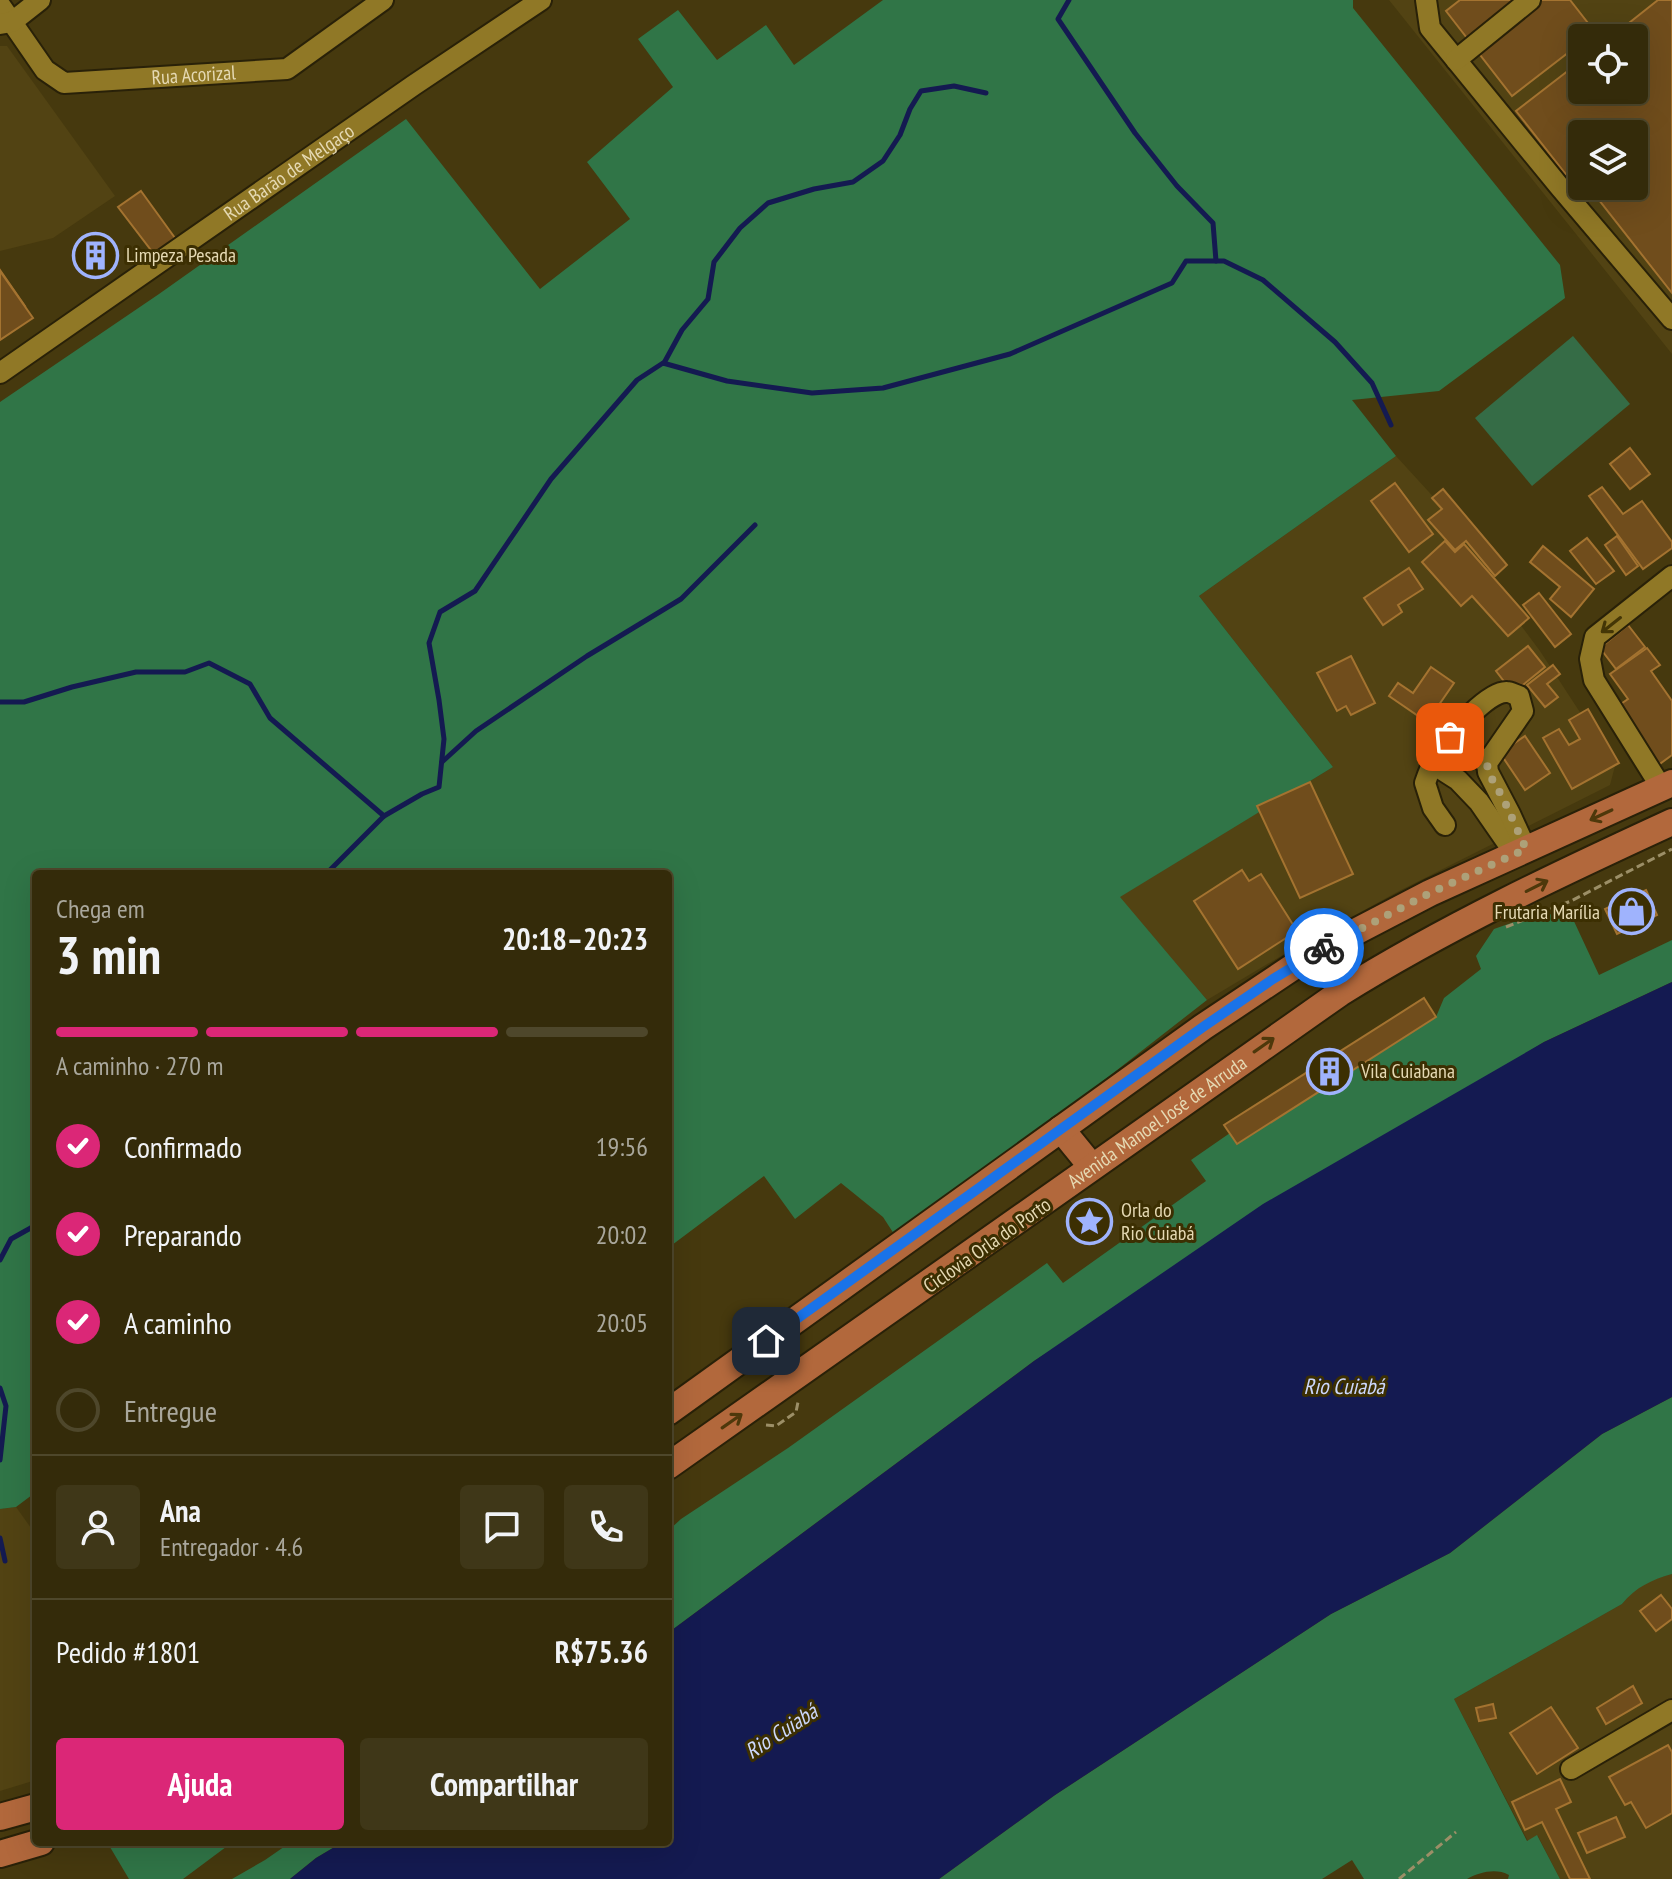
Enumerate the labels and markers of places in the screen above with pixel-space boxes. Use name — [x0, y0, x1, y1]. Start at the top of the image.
building icon: Limpeza Pesada — [71, 231, 119, 279]
place label: Limpeza Pesada — [126, 242, 236, 268]
pin — [1416, 703, 1484, 771]
shop icon: Frutaria Marília — [1607, 888, 1655, 936]
place label: Frutaria Marília — [1494, 899, 1600, 925]
building icon: Vila Cuiabana — [1306, 1047, 1354, 1095]
place label: Vila Cuiabana — [1360, 1058, 1455, 1084]
place label: Orla do Rio Cuiabá — [1121, 1197, 1194, 1246]
place icon: Orla do Rio Cuiabá — [1066, 1198, 1114, 1246]
pin — [732, 1307, 800, 1375]

